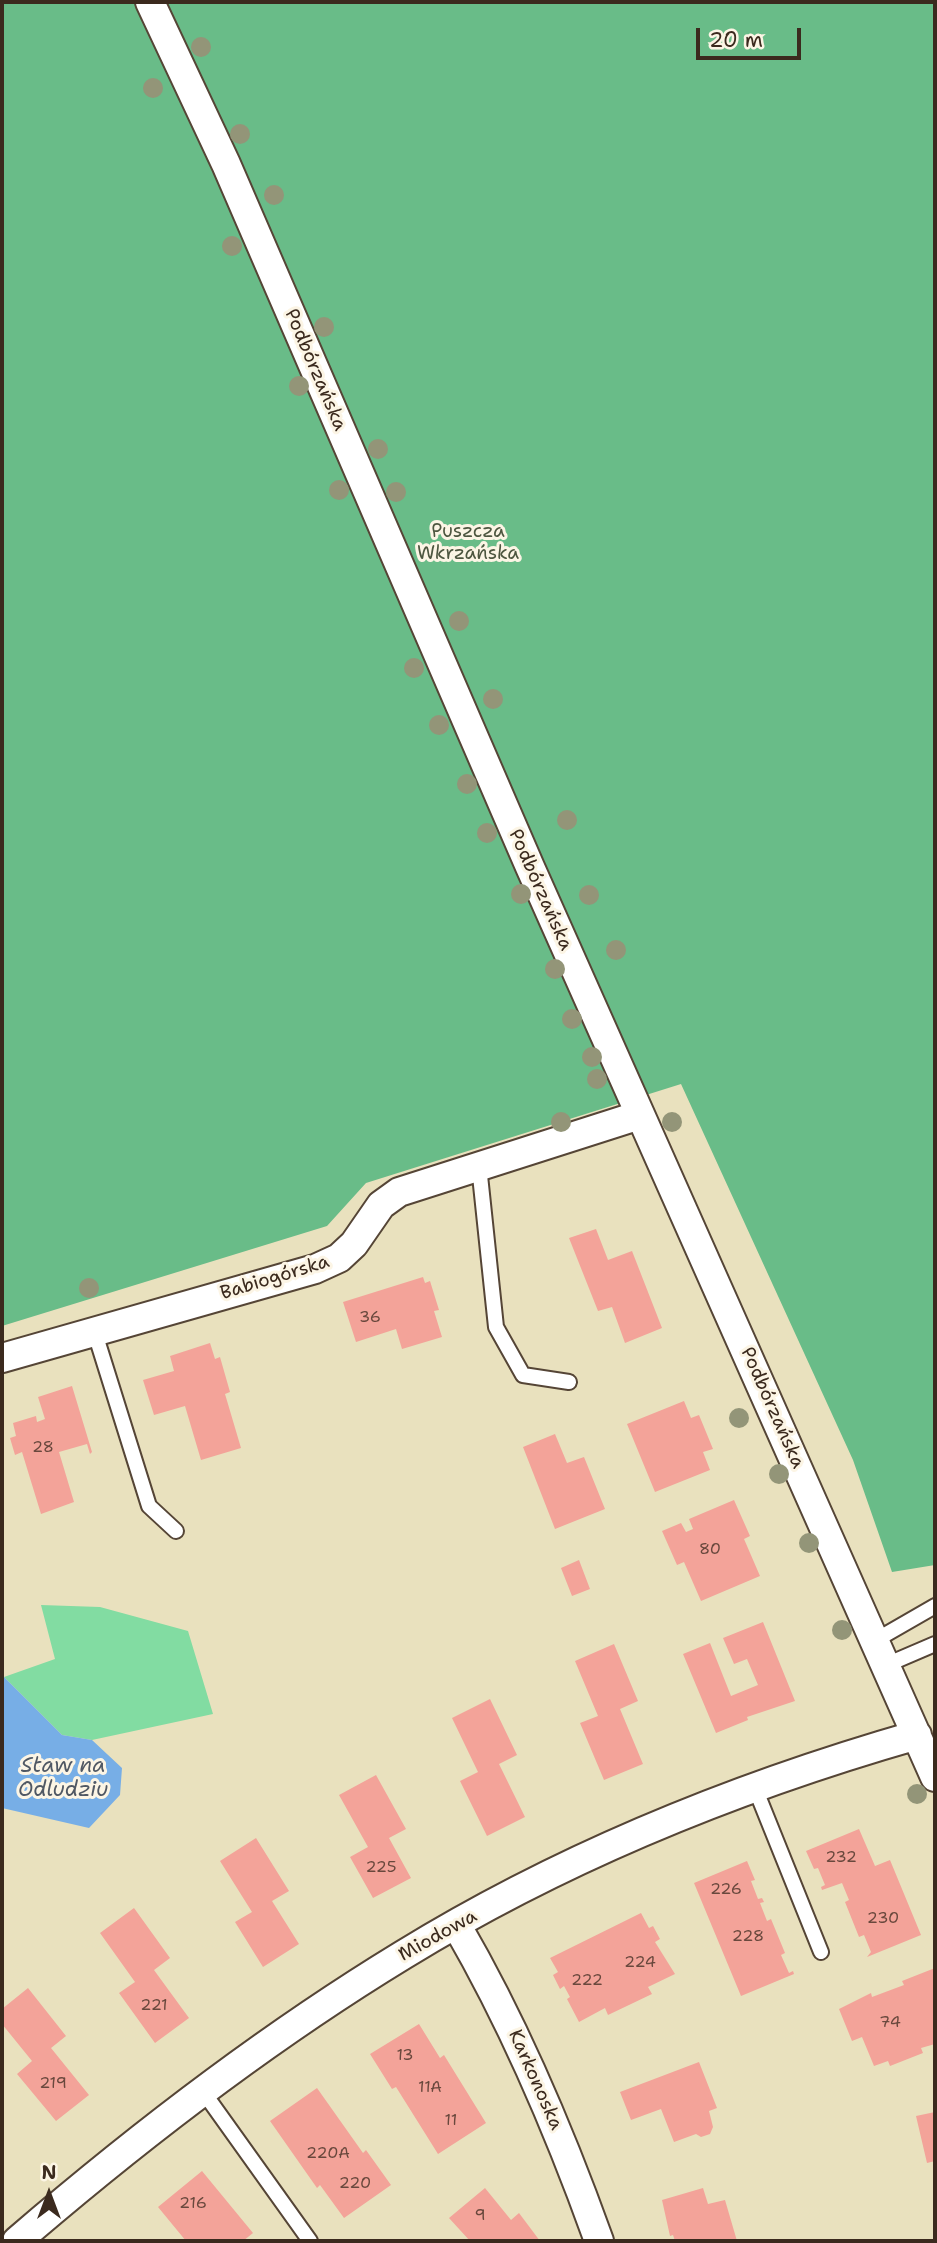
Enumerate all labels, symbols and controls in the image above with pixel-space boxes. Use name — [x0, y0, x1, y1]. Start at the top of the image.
scale bar — [699, 14, 804, 58]
text: 20 m — [709, 26, 763, 54]
street label: Podbórzańska — [279, 306, 351, 434]
park label: Puszcza Wkrzańska — [417, 521, 519, 565]
street label: Podbórzańska — [503, 826, 577, 954]
street label: Babiogórska — [218, 1251, 332, 1305]
house number: 36 — [359, 1308, 381, 1328]
street label: Podbórzańska — [735, 1344, 809, 1472]
house number: 28 — [32, 1438, 54, 1458]
house number: 80 — [699, 1540, 721, 1560]
water label: Staw na Odludziu — [18, 1754, 108, 1804]
house number: 232 — [825, 1848, 857, 1868]
house number: 225 — [365, 1858, 397, 1878]
house number: 226 — [710, 1880, 742, 1900]
street label: Miodowa — [395, 1905, 481, 1967]
house number: 230 — [867, 1909, 899, 1929]
house number: 228 — [732, 1927, 764, 1947]
house number: 224 — [624, 1953, 656, 1973]
house number: 222 — [571, 1971, 603, 1991]
house number: 221 — [140, 1996, 168, 2016]
house number: 74 — [879, 2013, 901, 2033]
street label: Karkonoska — [503, 2026, 567, 2134]
house number: 13 — [396, 2046, 414, 2066]
house number: 219 — [39, 2074, 67, 2094]
house number: 11A — [418, 2078, 442, 2098]
house number: 11 — [445, 2111, 457, 2131]
house number: 220A — [306, 2144, 350, 2164]
north arrow — [14, 2159, 84, 2229]
text: N — [41, 2160, 57, 2185]
house number: 220 — [339, 2174, 371, 2194]
house number: 216 — [179, 2194, 207, 2214]
house number: 9 — [474, 2206, 486, 2226]

